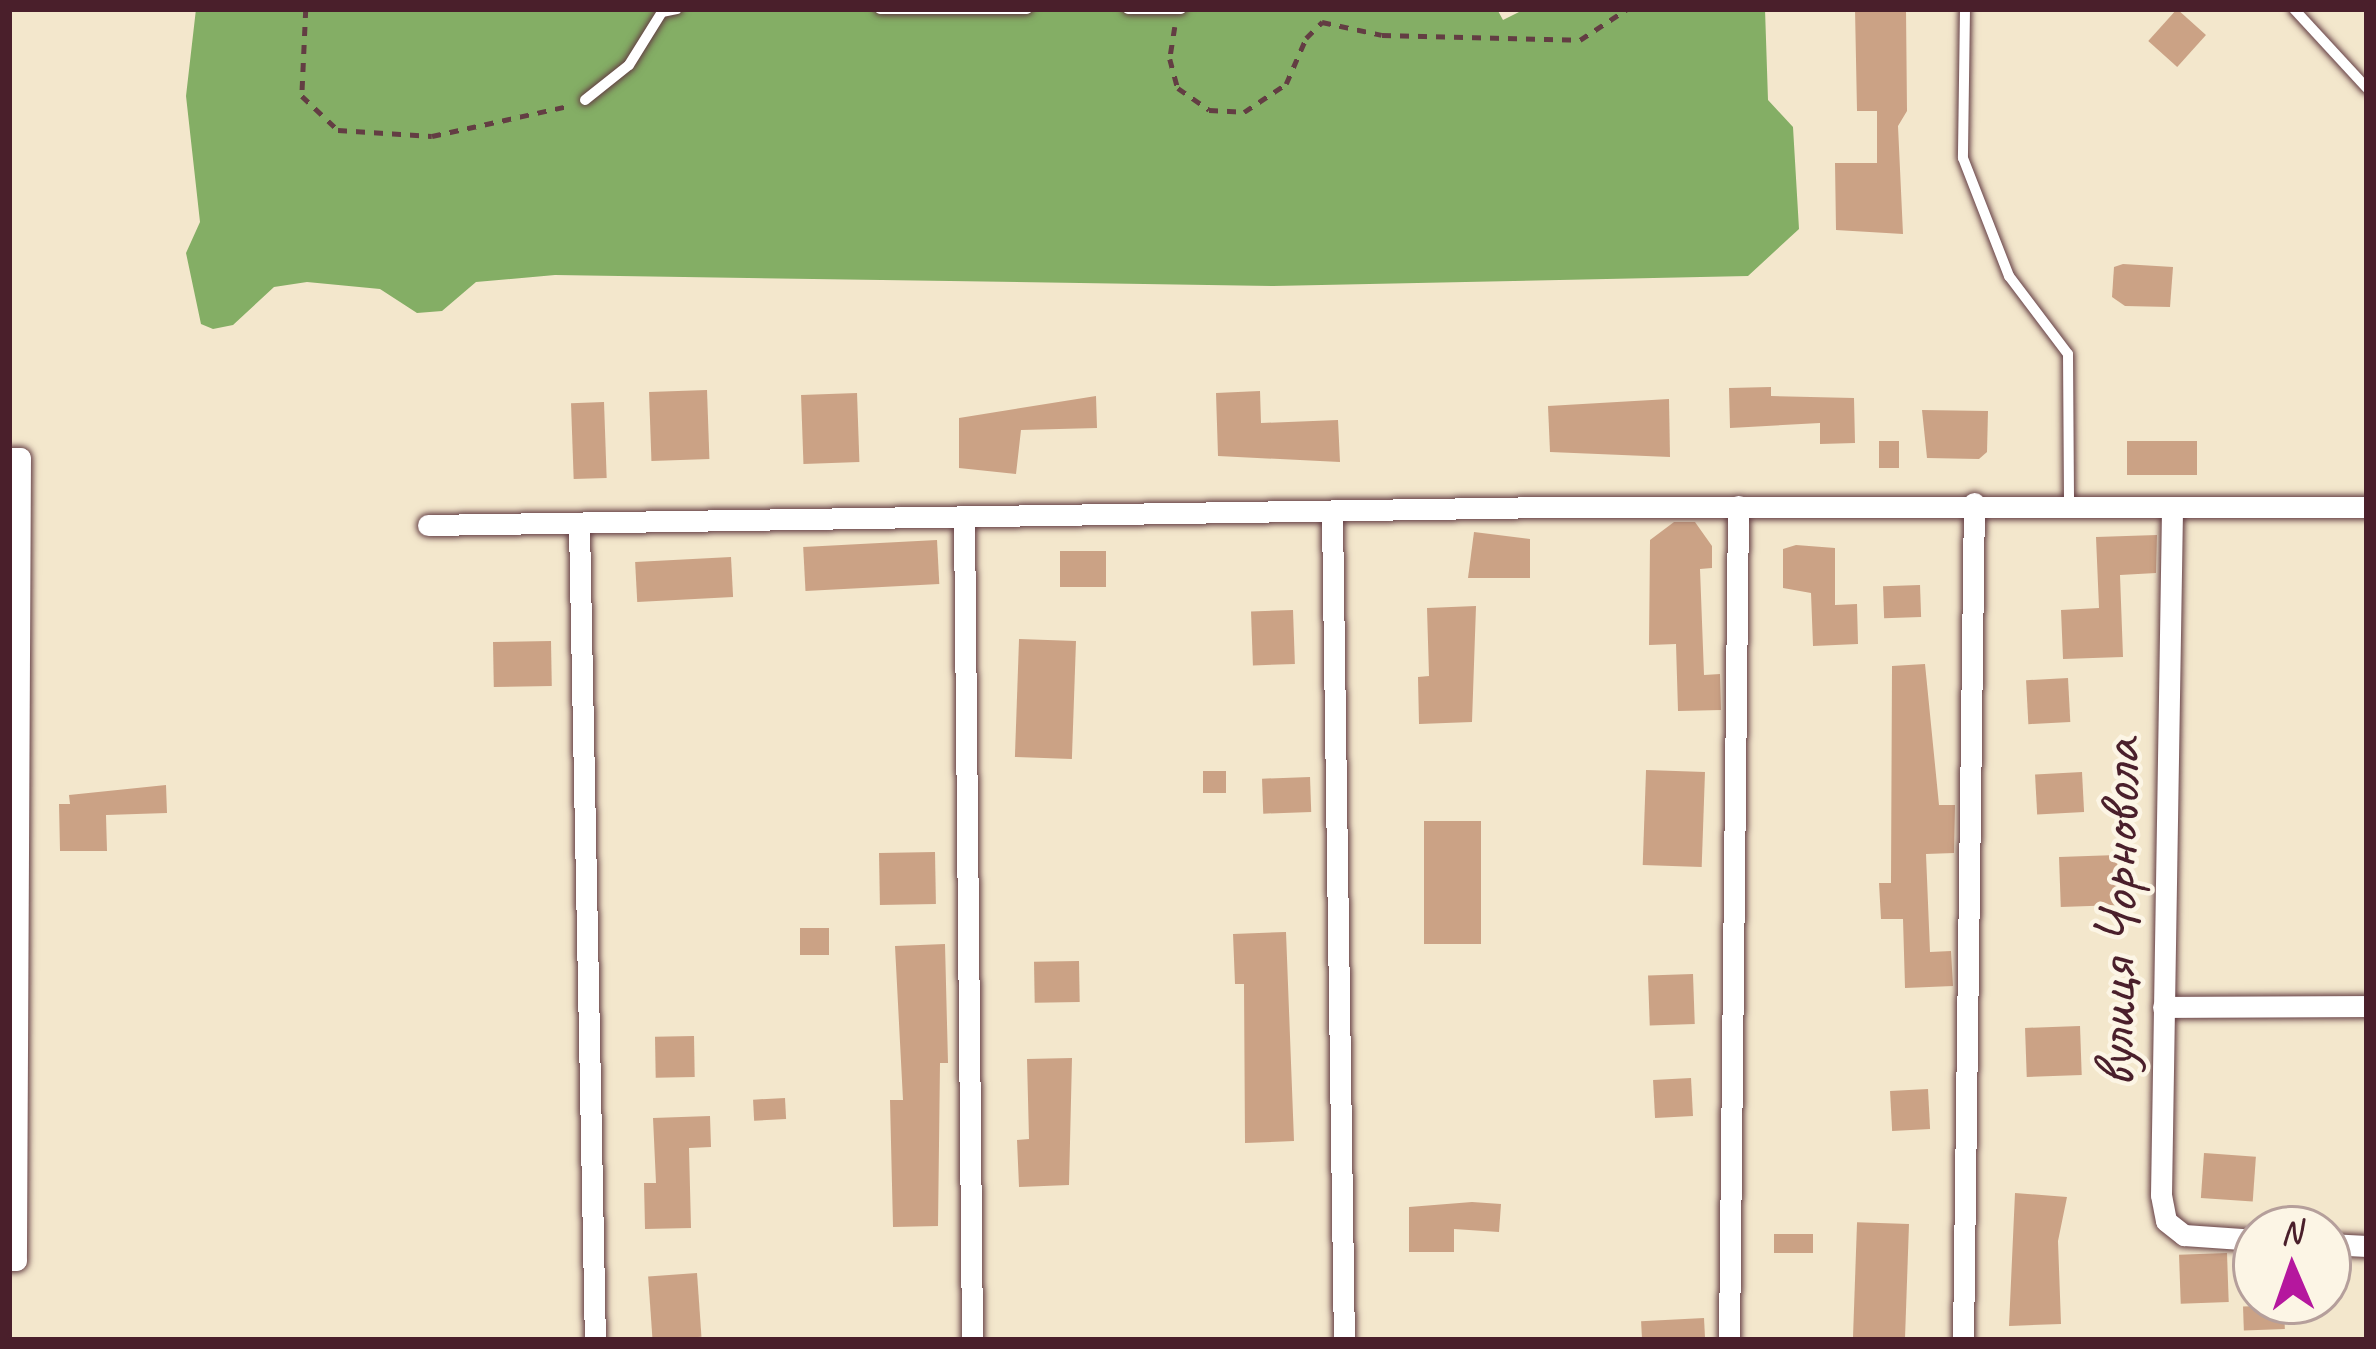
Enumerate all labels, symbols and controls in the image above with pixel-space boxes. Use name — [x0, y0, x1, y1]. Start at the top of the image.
street label: вулиця Чорновола — [2078, 738, 2156, 1088]
north arrow — [2232, 1205, 2352, 1325]
text: N — [2280, 1211, 2302, 1253]

